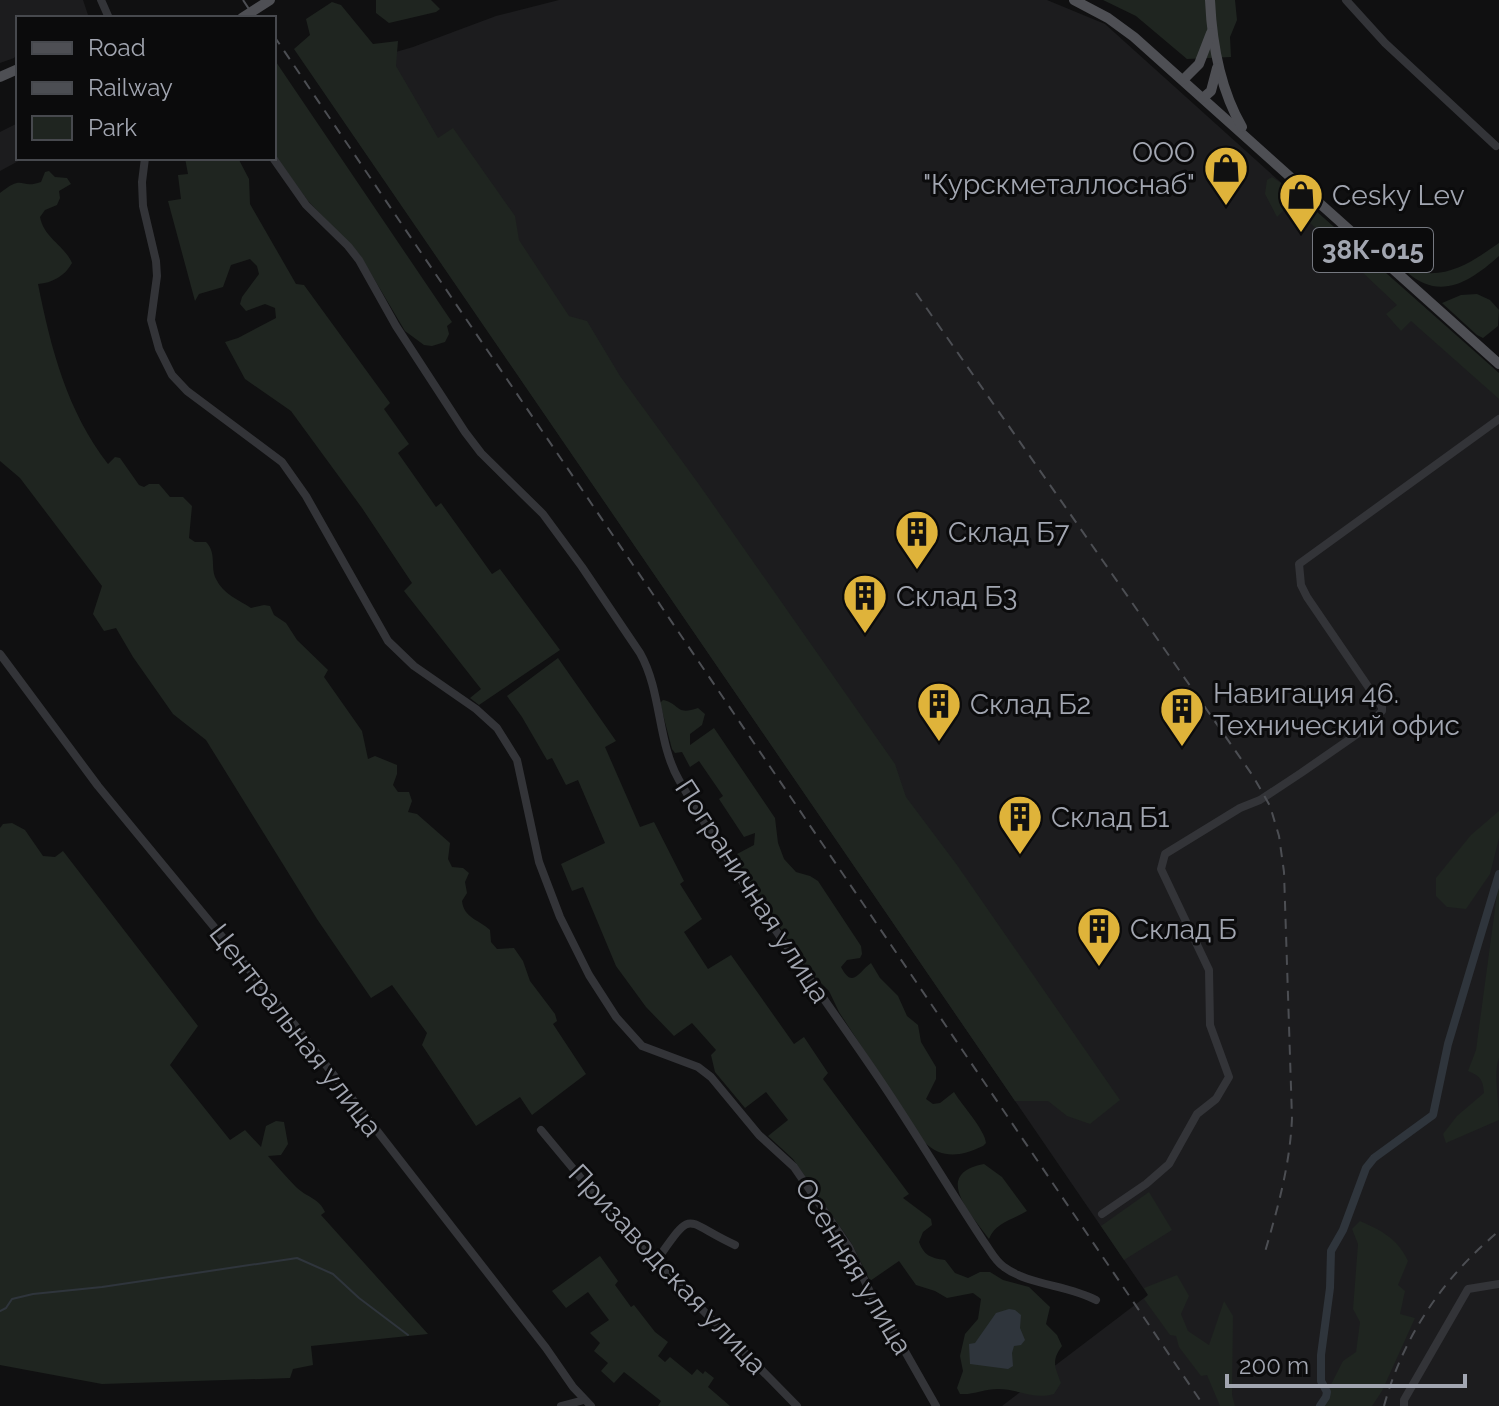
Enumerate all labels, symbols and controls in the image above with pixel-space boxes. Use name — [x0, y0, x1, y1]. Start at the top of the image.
legend — [16, 16, 276, 160]
text: Road — [88, 33, 146, 62]
text: Railway — [88, 73, 173, 102]
text: Park — [88, 113, 137, 142]
place label: ООО "Курскметаллоснаб" — [923, 136, 1195, 201]
shop icon: ООО "Курскметаллоснаб" — [1202, 144, 1250, 207]
shop icon: Cesky Lev — [1277, 171, 1325, 234]
place label: Cesky Lev — [1332, 179, 1465, 212]
road number: 38К-015 — [1313, 228, 1433, 272]
building icon: Склад Б7 — [893, 508, 941, 571]
place label: Склад Б7 — [948, 516, 1070, 549]
building icon: Склад Б3 — [841, 572, 889, 635]
place label: Склад Б3 — [896, 580, 1018, 613]
place label: Навигация 46. Технический офис — [1213, 677, 1460, 742]
building icon: Склад Б2 — [915, 680, 963, 743]
building icon: Навигация 46. Технический офис — [1158, 685, 1206, 748]
place label: Склад Б2 — [970, 688, 1091, 721]
street label: Пограничная улица — [668, 773, 837, 1009]
building icon: Склад Б1 — [996, 793, 1044, 856]
place label: Склад Б1 — [1051, 801, 1170, 834]
building icon: Склад Б — [1075, 905, 1123, 968]
place label: Склад Б — [1130, 913, 1237, 946]
street label: Центральная улица — [202, 918, 389, 1143]
street label: Призаводская улица — [562, 1157, 774, 1381]
street label: Осенняя улица — [788, 1172, 919, 1360]
scale bar — [1227, 1338, 1465, 1388]
text: 200 m — [1239, 1351, 1309, 1380]

